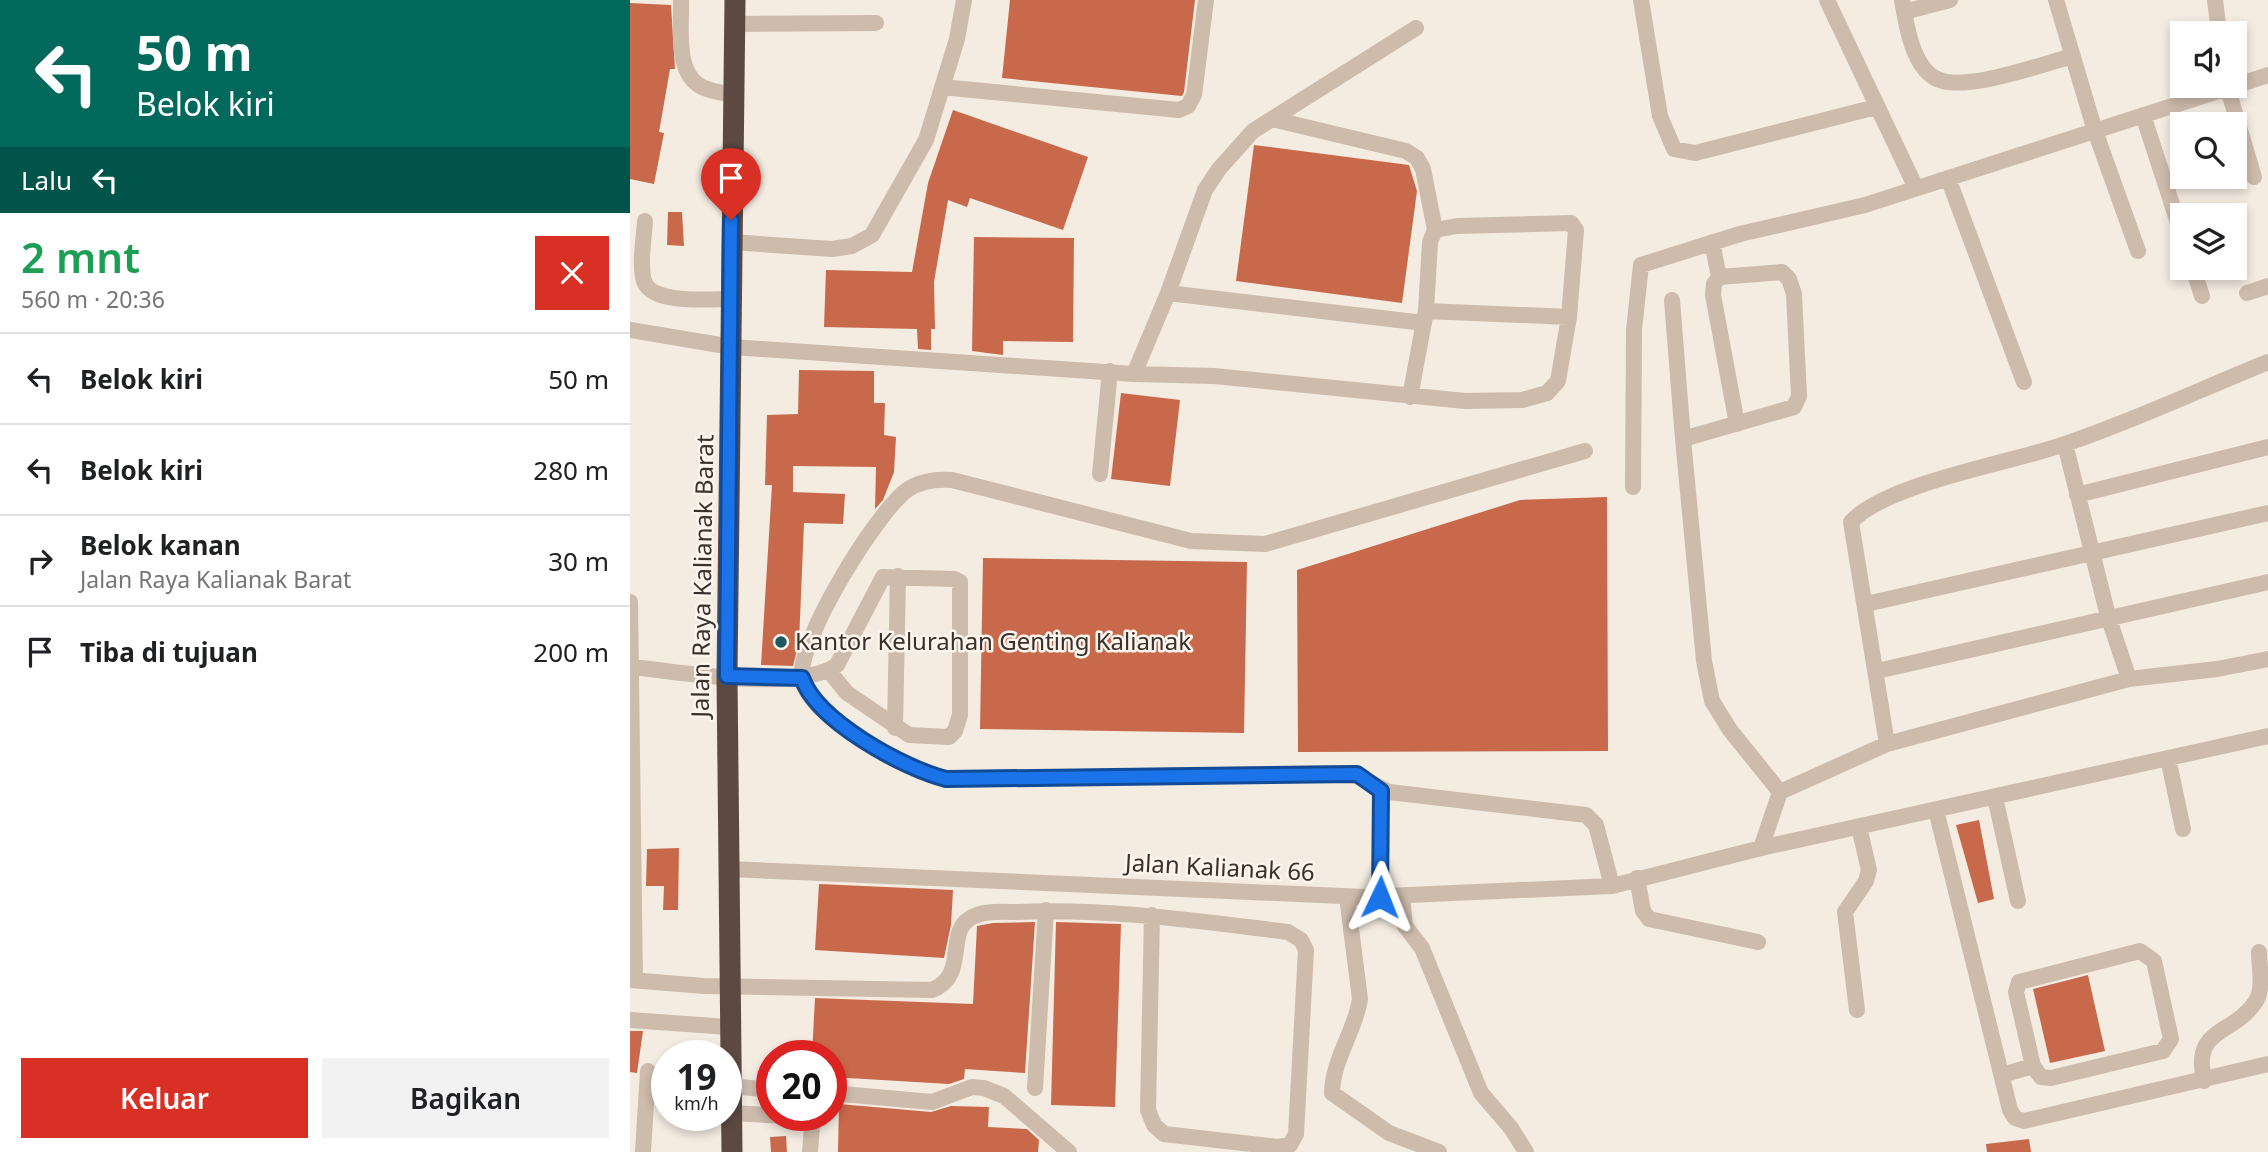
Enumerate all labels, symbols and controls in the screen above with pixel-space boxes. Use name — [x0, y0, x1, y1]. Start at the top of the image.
text: 50 m — [136, 19, 253, 85]
map controls — [2170, 21, 2247, 280]
button: sound — [2170, 21, 2247, 98]
icon: left — [21, 28, 112, 119]
text: Belok kiri — [136, 82, 275, 125]
button: search — [2170, 112, 2247, 189]
pin — [701, 148, 761, 220]
icon: arrive — [712, 159, 750, 197]
icon: left — [86, 161, 124, 199]
text: Lalu — [21, 162, 72, 198]
button: layers — [2170, 203, 2247, 280]
text: 2 mnt — [21, 228, 140, 285]
button: close — [535, 236, 609, 310]
text: 560 m · 20:36 — [21, 283, 165, 315]
icon: left — [21, 360, 59, 398]
text: Belok kiri — [80, 361, 203, 397]
text: 50 m — [548, 361, 609, 397]
street label: Jalan Raya Kalianak Barat — [682, 434, 720, 720]
icon: left — [21, 451, 59, 489]
text: Belok kiri — [80, 452, 203, 488]
text: 280 m — [533, 452, 609, 488]
text: Belok kanan — [80, 527, 241, 563]
icon: right — [21, 542, 59, 580]
text: 30 m — [548, 543, 609, 579]
text: Jalan Raya Kalianak Barat — [80, 563, 351, 595]
place label: Kantor Kelurahan Genting Kalianak — [795, 624, 1191, 657]
icon: arrive — [21, 633, 59, 671]
text: Tiba di tujuan — [80, 634, 258, 670]
text: 200 m — [533, 634, 609, 670]
marker: Kantor Kelurahan Genting Kalianak — [773, 634, 789, 650]
street label: Jalan Kalianak 66 — [1122, 845, 1316, 888]
position arrow — [1343, 860, 1417, 934]
speed limit sign: 20 — [756, 1040, 847, 1131]
text: 19 — [676, 1053, 717, 1100]
button: Keluar — [21, 1058, 308, 1138]
button: Bagikan — [322, 1058, 609, 1138]
text: km/h — [674, 1091, 719, 1115]

